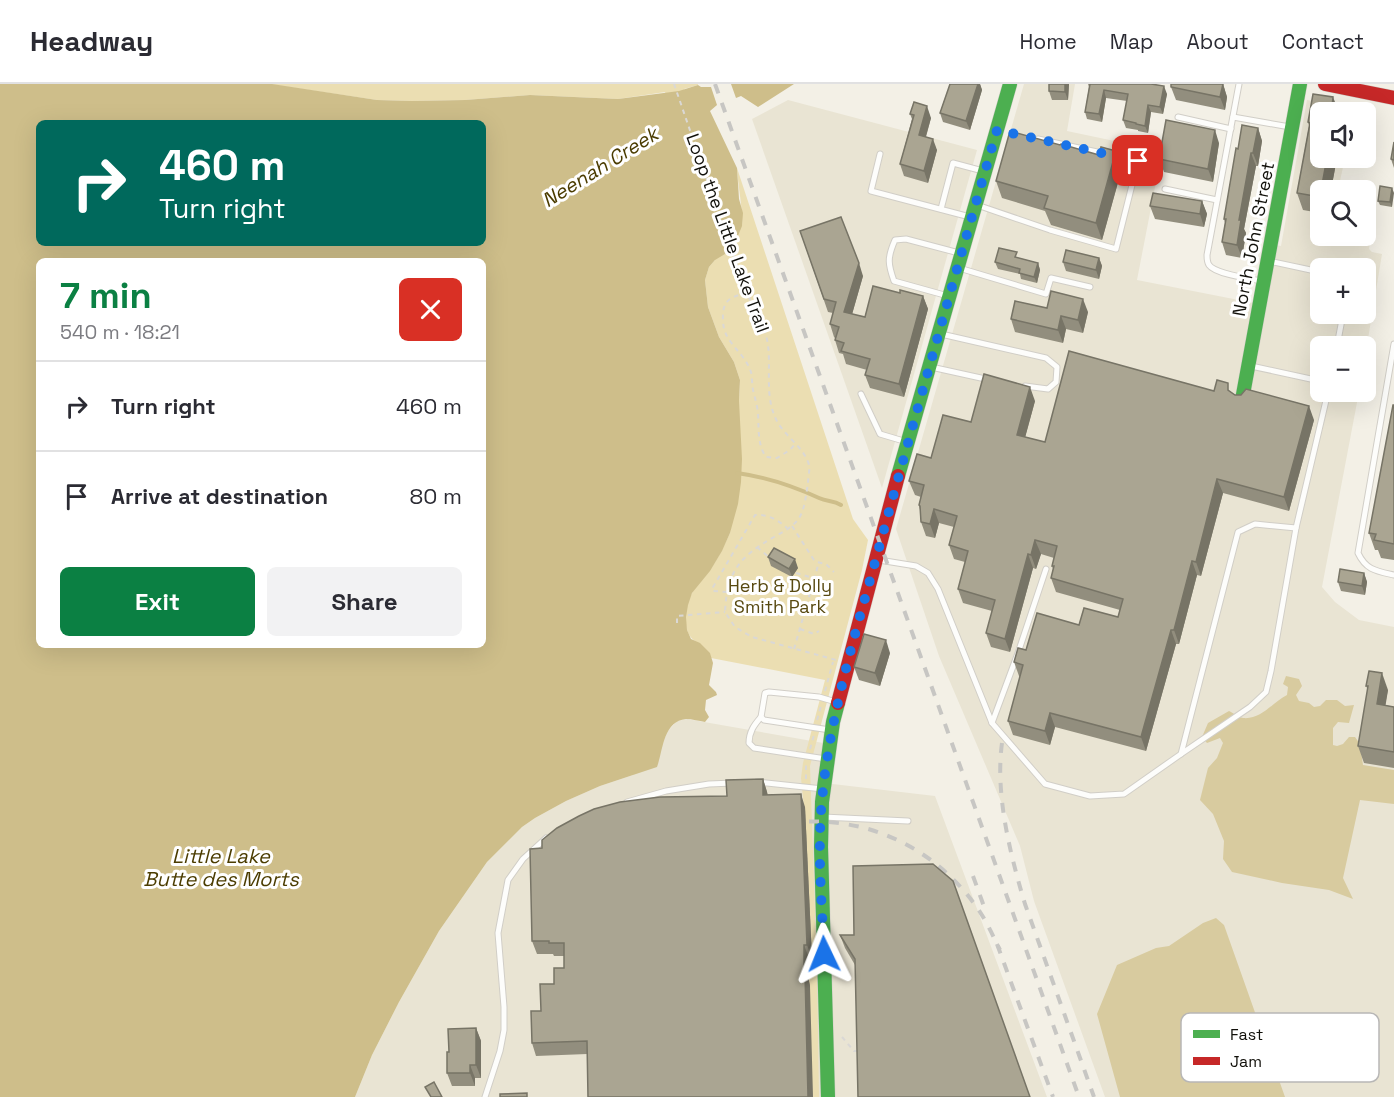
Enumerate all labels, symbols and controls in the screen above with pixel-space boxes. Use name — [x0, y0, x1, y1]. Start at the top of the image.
text: Headway — [30, 23, 153, 59]
text: Home — [1019, 28, 1077, 55]
text: Map — [1110, 28, 1154, 55]
text: About — [1187, 28, 1249, 55]
text: Contact — [1282, 28, 1364, 55]
map controls — [1310, 102, 1376, 402]
button: sound — [1310, 102, 1376, 168]
water label: Neenah Creek — [537, 120, 665, 213]
street label: Loop the Little Lake Trail — [681, 130, 775, 336]
pin — [1112, 135, 1163, 186]
text: 460 m — [159, 139, 285, 192]
icon: right — [60, 144, 138, 222]
icon: arrive — [1121, 144, 1154, 177]
street label: North John Street — [1227, 160, 1279, 318]
button: search — [1310, 180, 1376, 246]
text: Turn right — [159, 191, 286, 226]
button: + — [1310, 258, 1376, 324]
text: 7 min — [60, 273, 152, 319]
button: close — [399, 278, 462, 341]
text: 540 m · 18:21 — [60, 319, 180, 345]
button: − — [1310, 336, 1376, 402]
icon: right — [60, 390, 93, 423]
text: Turn right — [111, 392, 216, 420]
text: 460 m — [396, 392, 462, 420]
icon: arrive — [60, 480, 93, 513]
text: Arrive at destination — [111, 482, 328, 510]
text: 80 m — [410, 482, 462, 510]
button: Exit — [60, 567, 255, 636]
button: Share — [267, 567, 462, 636]
park label: Herb & Dolly Smith Park — [728, 574, 832, 618]
water label: Little Lake Butte des Morts — [143, 843, 300, 892]
position arrow — [792, 922, 856, 986]
legend — [1181, 1013, 1379, 1082]
text: Fast — [1230, 1024, 1263, 1045]
text: Jam — [1230, 1051, 1262, 1072]

